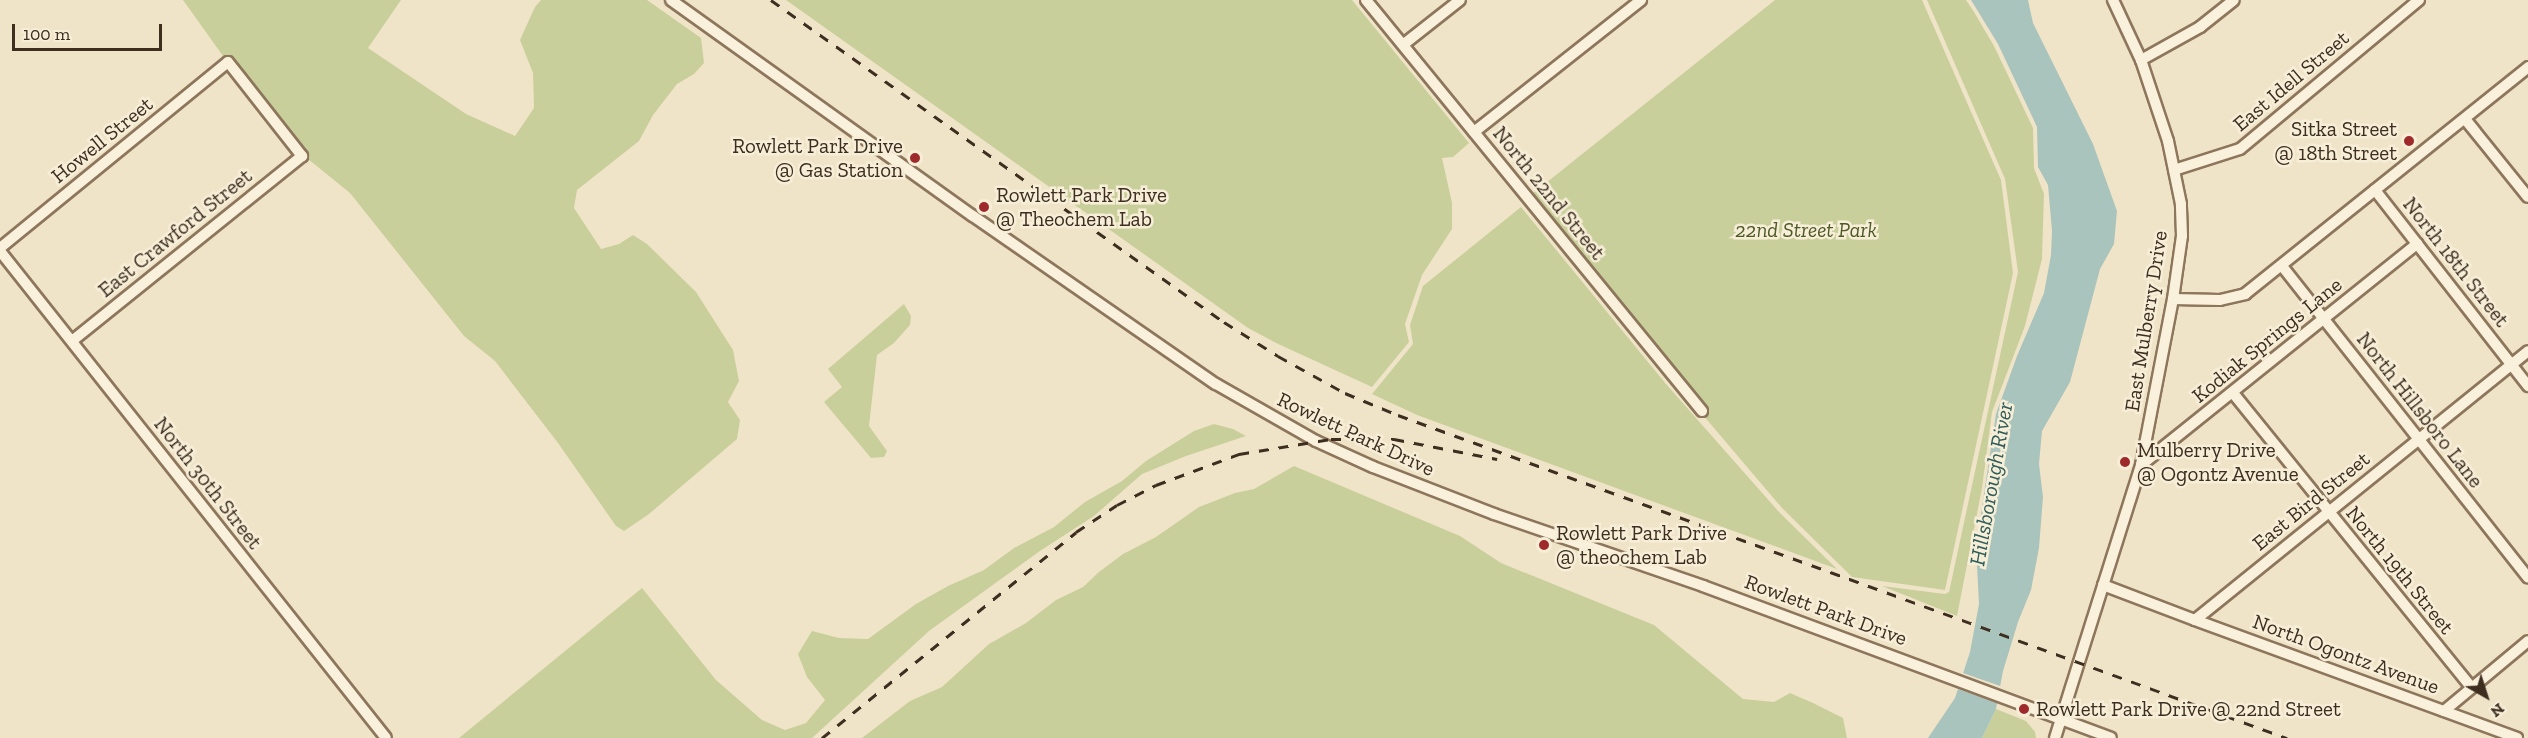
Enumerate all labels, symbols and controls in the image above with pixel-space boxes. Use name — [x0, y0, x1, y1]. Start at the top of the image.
scale bar — [15, 12, 165, 50]
text: 100 m — [23, 23, 70, 45]
street label: East Idell Street — [2228, 25, 2354, 137]
street label: Howell Street — [46, 92, 158, 188]
place label: Sitka Street @ 18th Street — [2274, 116, 2397, 166]
street label: North 22nd Street — [1488, 121, 1610, 265]
place label: Rowlett Park Drive @ Gas Station — [732, 133, 903, 183]
marker: Sitka Street @ 18th Street — [2402, 134, 2416, 148]
marker: Rowlett Park Drive @ Gas Station — [908, 151, 922, 165]
street label: East Crawford Street — [93, 163, 257, 303]
place label: Rowlett Park Drive @ Theochem Lab — [996, 182, 1167, 232]
street label: North 18th Street — [2397, 192, 2515, 332]
marker: Rowlett Park Drive @ Theochem Lab — [977, 200, 991, 214]
park label: 22nd Street Park — [1735, 217, 1877, 243]
street label: East Mulberry Drive — [2119, 228, 2173, 414]
street label: Kodiak Springs Lane — [2187, 272, 2347, 408]
street label: North Hillsboro Lane — [2351, 327, 2489, 493]
street label: Rowlett Park Drive — [1273, 386, 1439, 482]
water label: Hillsborough River — [1964, 400, 2018, 568]
street label: North 30th Street — [149, 412, 267, 554]
place label: Mulberry Drive @ Ogontz Avenue — [2137, 437, 2299, 487]
street label: East Bird Street — [2247, 446, 2375, 556]
marker: Mulberry Drive @ Ogontz Avenue — [2118, 455, 2132, 469]
street label: North 19th Street — [2341, 501, 2459, 639]
place label: Rowlett Park Drive @ theochem Lab — [1556, 520, 1727, 570]
marker: Rowlett Park Drive @ theochem Lab — [1537, 538, 1551, 552]
street label: Rowlett Park Drive — [1741, 569, 1911, 651]
street label: North Ogontz Avenue — [2249, 608, 2443, 700]
north arrow — [2456, 666, 2516, 726]
place label: Rowlett Park Drive @ 22nd Street — [2036, 696, 2341, 722]
text: N — [2487, 699, 2508, 722]
marker: Rowlett Park Drive @ 22nd Street — [2017, 702, 2031, 716]

